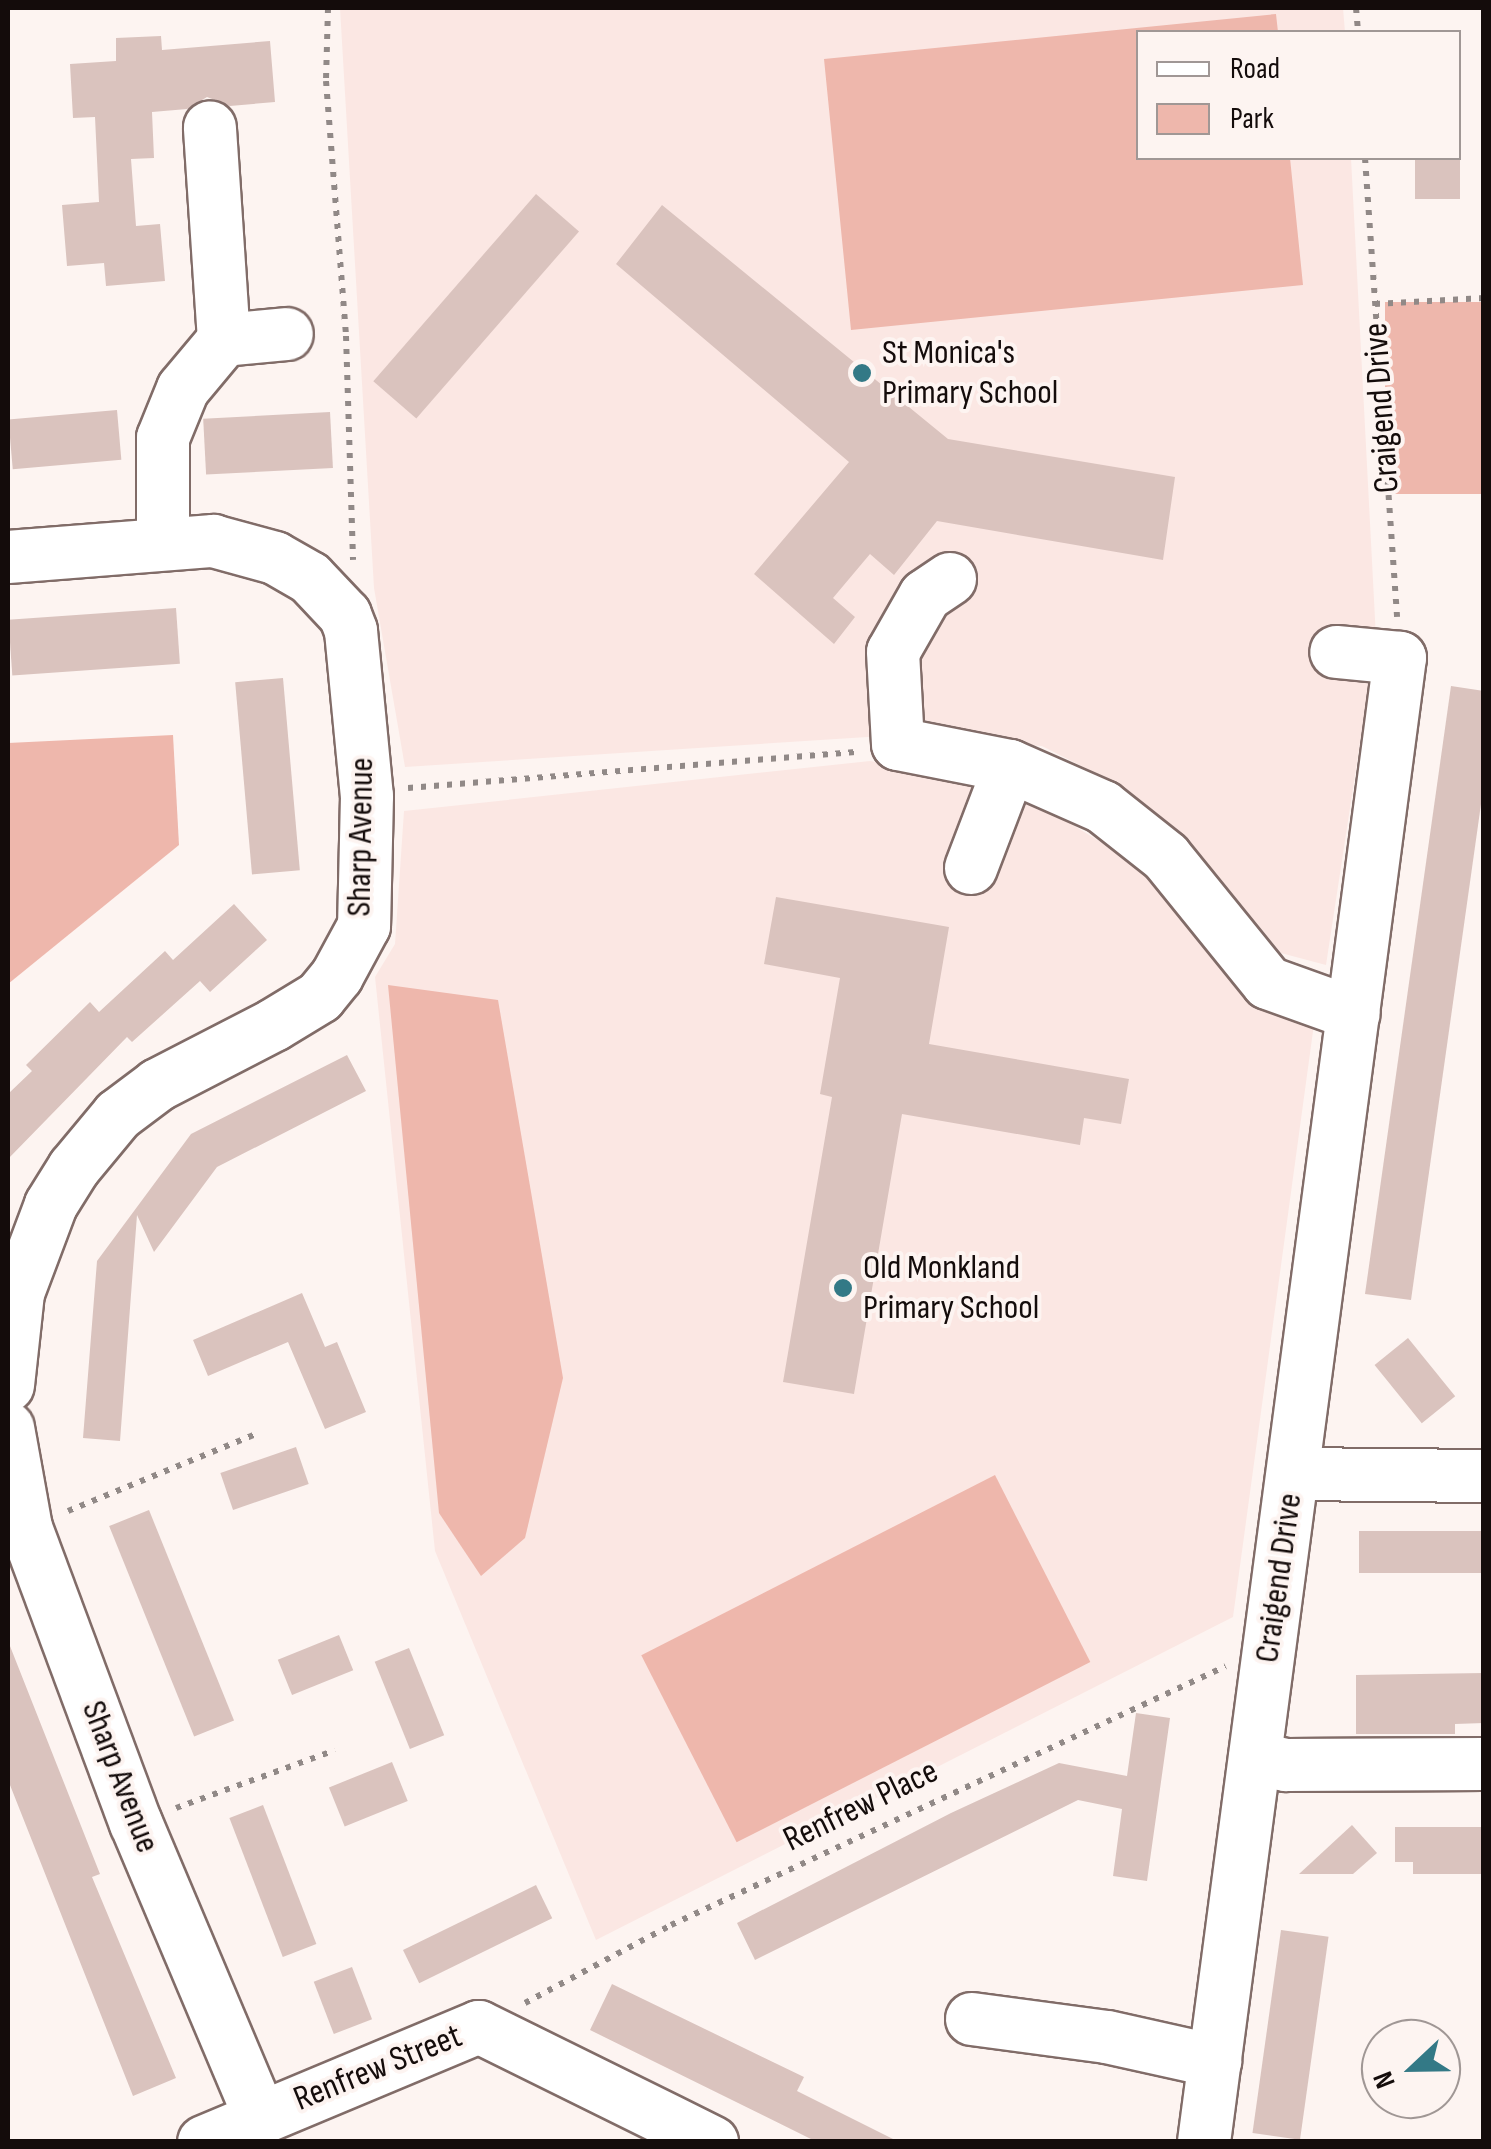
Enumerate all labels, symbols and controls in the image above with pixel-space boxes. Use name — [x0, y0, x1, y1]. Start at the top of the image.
legend — [1136, 30, 1461, 160]
text: Road — [1230, 51, 1280, 87]
text: Park — [1230, 101, 1274, 137]
street label: Craigend Drive — [1355, 322, 1409, 494]
place label: St Monica's Primary School — [882, 332, 1058, 414]
marker: St Monica's Primary School — [851, 362, 873, 384]
street label: Sharp Avenue — [339, 757, 383, 917]
place label: Old Monkland Primary School — [863, 1247, 1039, 1329]
marker: Old Monkland Primary School — [832, 1277, 854, 1299]
street label: Craigend Drive — [1246, 1491, 1312, 1665]
street label: Sharp Avenue — [72, 1695, 168, 1859]
street label: Renfrew Place — [777, 1751, 945, 1861]
street label: Renfrew Street — [288, 2015, 468, 2121]
north arrow — [1361, 2019, 1461, 2119]
text: N — [1366, 2067, 1403, 2093]

